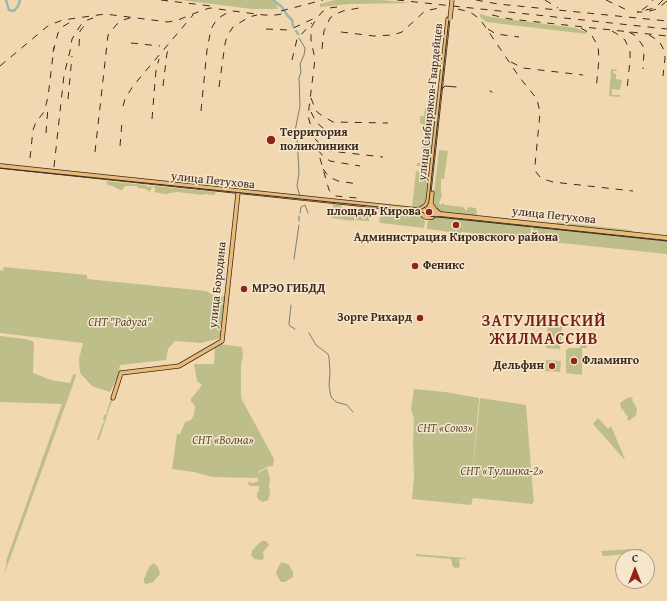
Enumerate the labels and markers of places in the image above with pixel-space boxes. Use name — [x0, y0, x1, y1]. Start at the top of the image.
place label: Территория поликлиники — [280, 126, 359, 154]
marker: Территория поликлиники — [265, 134, 277, 146]
place label: площадь Кирова — [327, 205, 421, 219]
marker: площадь Кирова — [424, 207, 434, 217]
marker: Администрация Кировского района — [451, 220, 461, 230]
place label: Администрация Кировского района — [354, 231, 558, 245]
place label: Феникс — [423, 259, 464, 273]
marker: Феникс — [410, 261, 420, 271]
place label: МРЭО ГИБДД — [252, 282, 325, 296]
marker: МРЭО ГИБДД — [239, 284, 249, 294]
place label: Зорге Рихард — [337, 311, 412, 325]
marker: Зорге Рихард — [415, 313, 425, 323]
place label: Фламинго — [582, 354, 639, 368]
marker: Фламинго — [569, 356, 579, 366]
place label: Дельфин — [493, 359, 544, 373]
marker: Дельфин — [547, 361, 557, 371]

